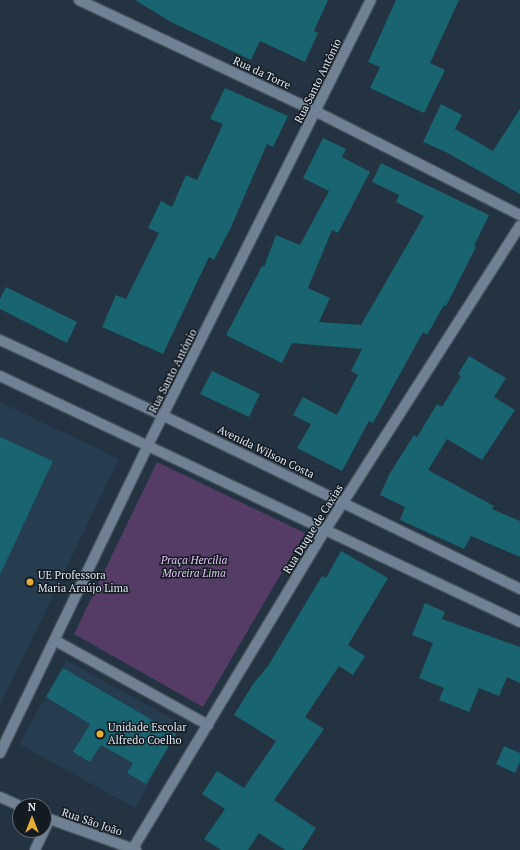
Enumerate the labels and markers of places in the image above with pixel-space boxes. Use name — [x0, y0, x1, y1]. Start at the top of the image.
place label: UE Professora Maria Araújo Lima — [38, 569, 129, 595]
marker: UE Professora Maria Araújo Lima — [25, 577, 35, 587]
place label: Unidade Escolar Alfredo Coelho — [108, 721, 186, 747]
marker: Unidade Escolar Alfredo Coelho — [95, 729, 105, 739]

